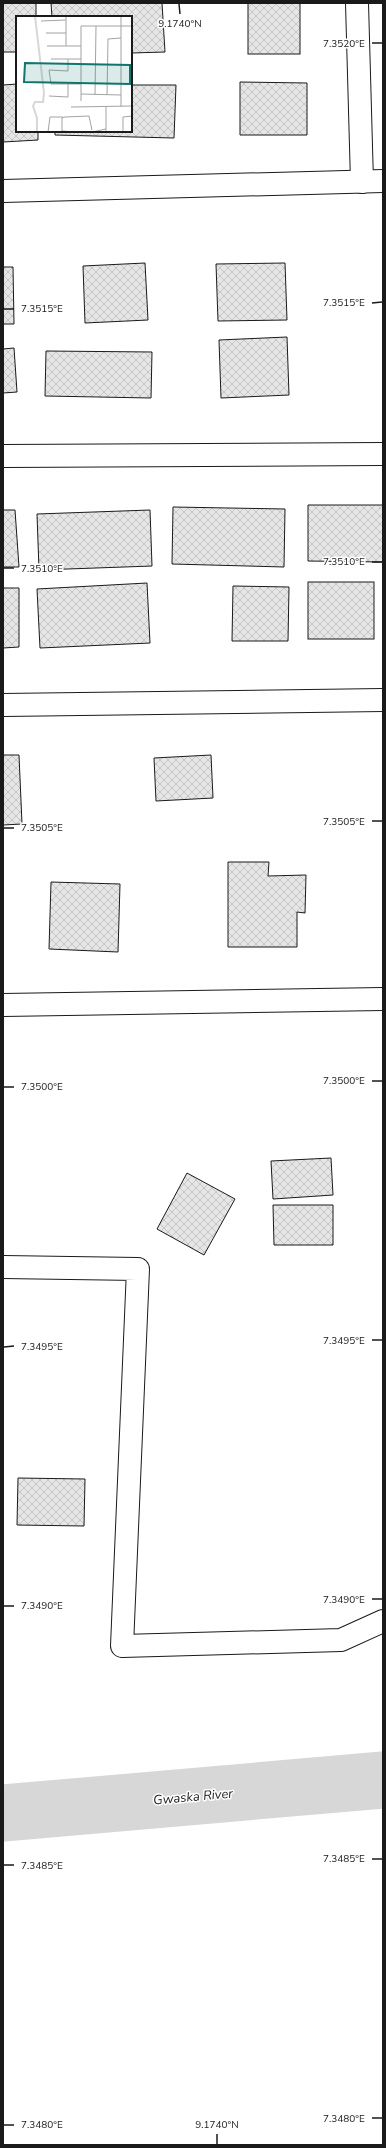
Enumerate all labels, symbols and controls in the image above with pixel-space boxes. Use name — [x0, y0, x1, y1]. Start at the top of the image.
inset map — [16, 16, 132, 132]
text: 9.1740°N — [158, 17, 202, 31]
text: 7.3520°E — [323, 37, 365, 51]
text: 7.3515°E — [323, 296, 365, 310]
text: 7.3515°E — [21, 302, 63, 316]
text: 7.3510°E — [323, 555, 365, 569]
text: 7.3510°E — [21, 562, 63, 576]
text: 7.3505°E — [323, 815, 365, 829]
text: 7.3505°E — [21, 821, 63, 835]
text: 7.3500°E — [323, 1074, 365, 1088]
text: 7.3500°E — [21, 1080, 63, 1094]
text: 7.3495°E — [323, 1334, 365, 1348]
text: 7.3495°E — [21, 1340, 63, 1354]
text: 7.3490°E — [323, 1593, 365, 1607]
text: 7.3490°E — [21, 1599, 63, 1613]
water label: Gwaska River — [152, 1785, 234, 1809]
text: 7.3485°E — [323, 1852, 365, 1866]
text: 7.3485°E — [21, 1859, 63, 1873]
text: 7.3480°E — [323, 2112, 365, 2126]
text: 7.3480°E — [21, 2118, 63, 2132]
text: 9.1740°N — [195, 2118, 239, 2132]

